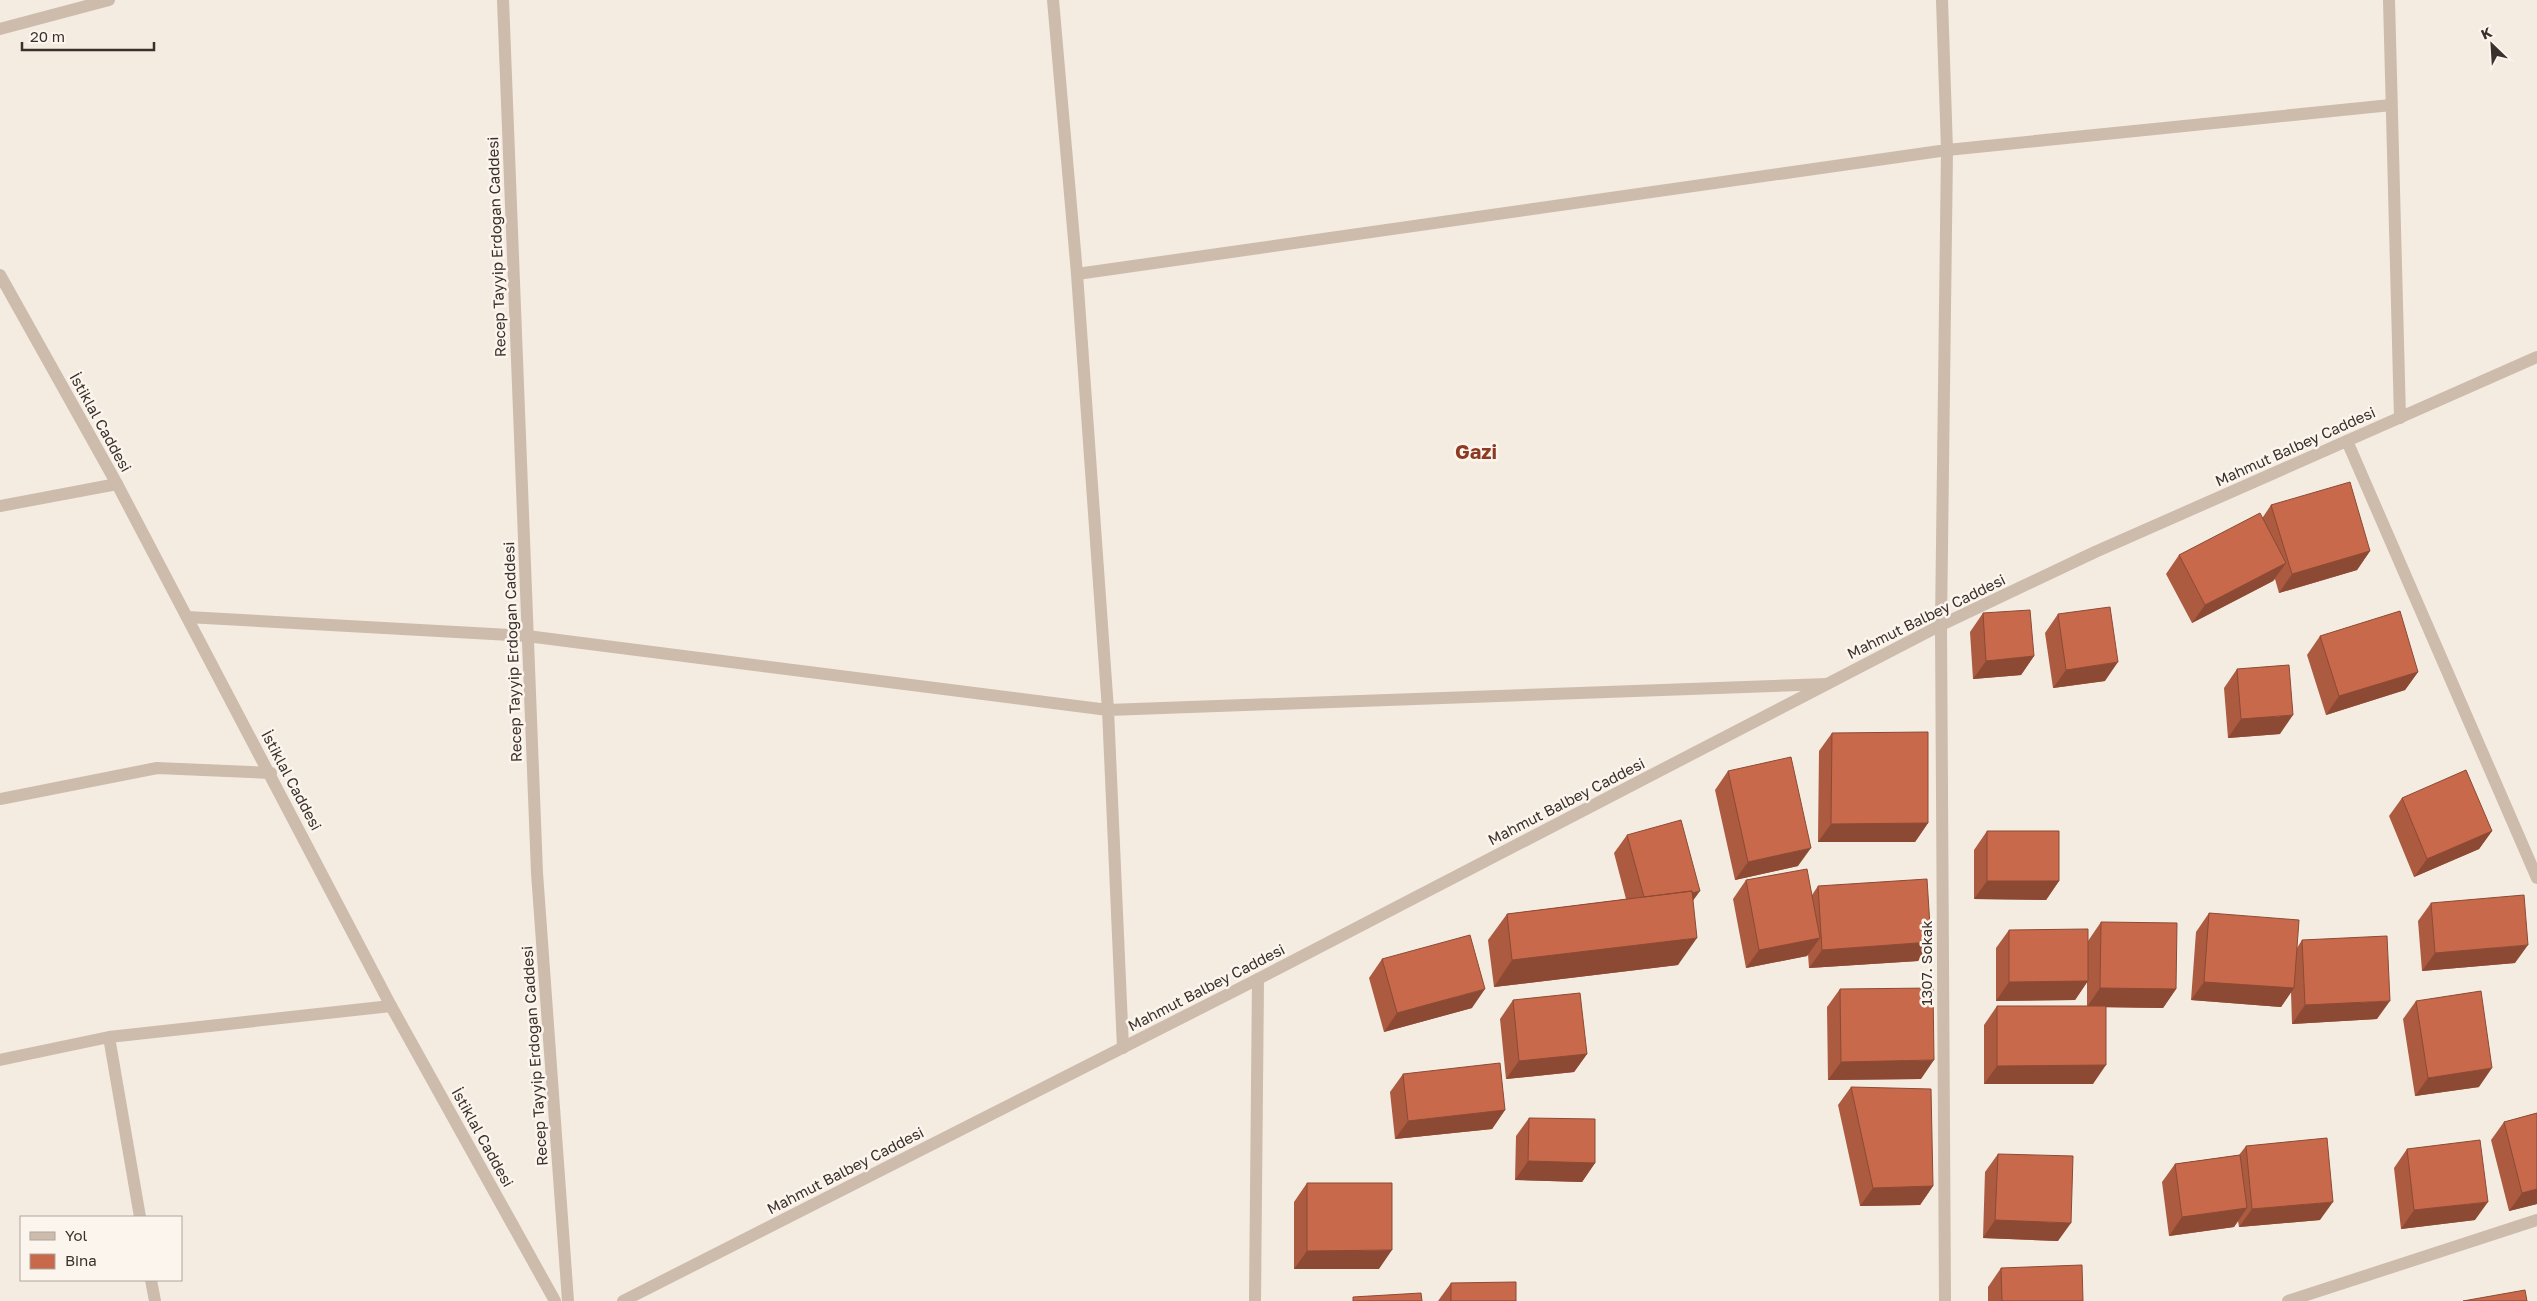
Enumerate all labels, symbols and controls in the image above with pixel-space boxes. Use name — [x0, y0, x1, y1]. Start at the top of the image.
scale bar — [22, 20, 155, 52]
north arrow — [2467, 20, 2517, 70]
text: K — [2478, 23, 2494, 43]
text: 20 m — [30, 27, 65, 45]
street label: Recep Tayyip Erdoğan Caddesi — [483, 136, 509, 358]
street label: İstiklal Caddesi — [66, 369, 136, 475]
street label: Mahmut Balbey Caddesi — [2212, 402, 2378, 490]
district label: Gazi — [1455, 439, 1497, 463]
street label: Recep Tayyip Erdoğan Caddesi — [499, 541, 525, 763]
street label: Mahmut Balbey Caddesi — [1844, 570, 2008, 662]
street label: İstiklal Caddesi — [258, 727, 326, 833]
street label: Mahmut Balbey Caddesi — [1485, 754, 1647, 848]
street label: 1307. Sokak — [1917, 920, 1935, 1006]
street label: Mahmut Balbey Caddesi — [1125, 940, 1287, 1034]
street label: Recep Tayyip Erdoğan Caddesi — [517, 945, 551, 1167]
street label: İstiklal Caddesi — [448, 1084, 518, 1190]
street label: Mahmut Balbey Caddesi — [764, 1123, 926, 1217]
legend — [20, 1216, 182, 1281]
text: Yol — [65, 1226, 87, 1244]
text: Bina — [65, 1251, 97, 1269]

